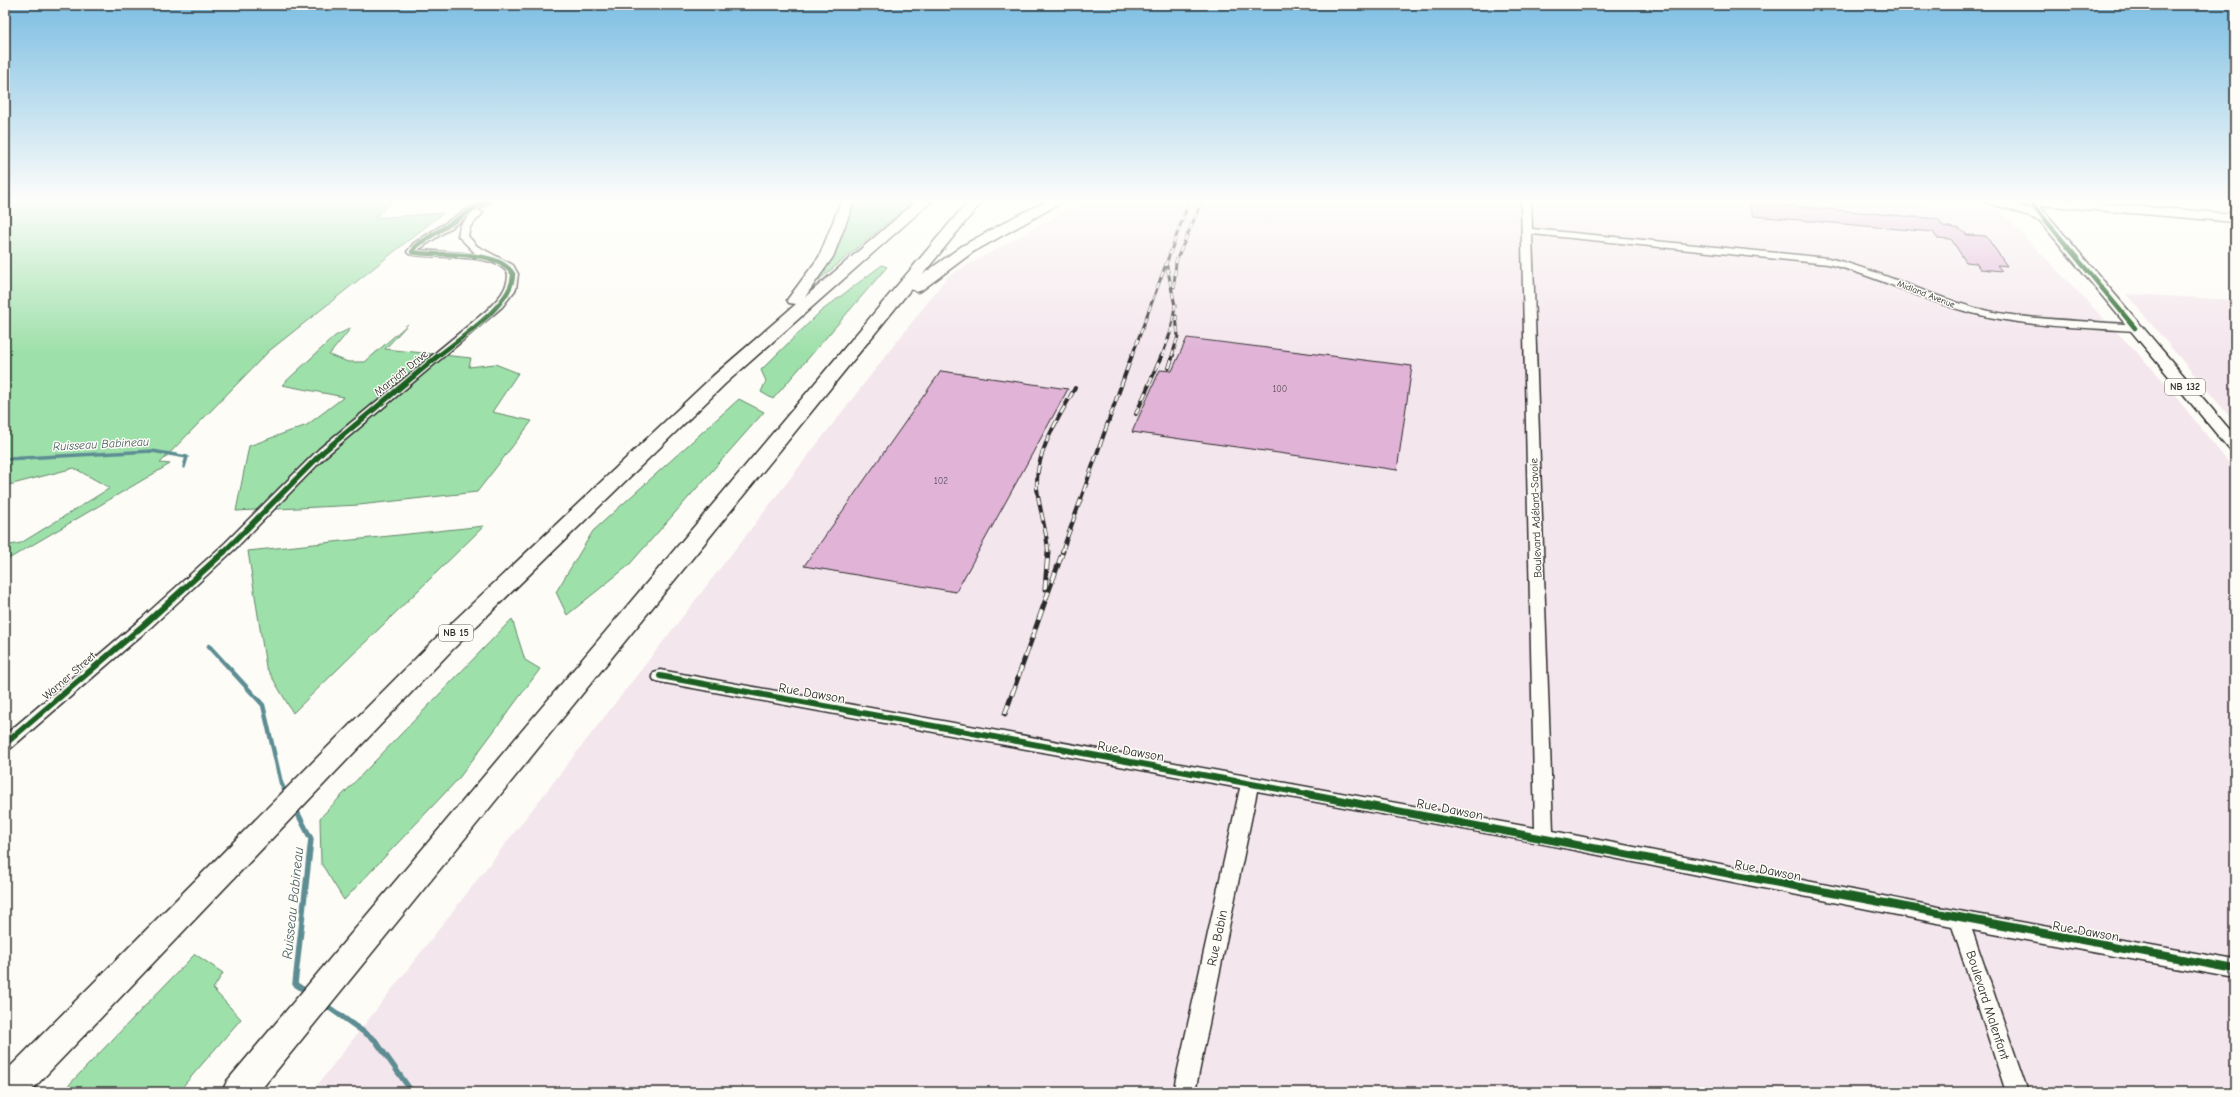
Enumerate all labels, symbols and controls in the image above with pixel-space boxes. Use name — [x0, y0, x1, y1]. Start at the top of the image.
street label: Midland Avenue — [1896, 278, 1957, 310]
street label: Marriott Drive — [371, 347, 431, 399]
road number: NB 132 — [2165, 379, 2205, 395]
house number: 100 — [1273, 384, 1287, 394]
water label: Ruisseau Babineau — [52, 434, 150, 454]
street label: Boulevard Adélard-Savoie — [1527, 457, 1545, 578]
house number: 102 — [934, 476, 948, 486]
road number: NB 15 — [439, 625, 473, 641]
street label: Warner Street — [40, 649, 99, 703]
street label: Rue Dawson — [778, 680, 846, 706]
street label: Rue Dawson — [1097, 738, 1165, 764]
street label: Rue Dawson — [1416, 795, 1484, 823]
water label: Ruisseau Babineau — [279, 846, 307, 960]
street label: Rue Dawson — [1734, 856, 1802, 884]
street label: Rue Babin — [1204, 909, 1230, 967]
street label: Rue Dawson — [2052, 918, 2120, 944]
street label: Boulevard Malenfant — [1963, 948, 2013, 1063]

